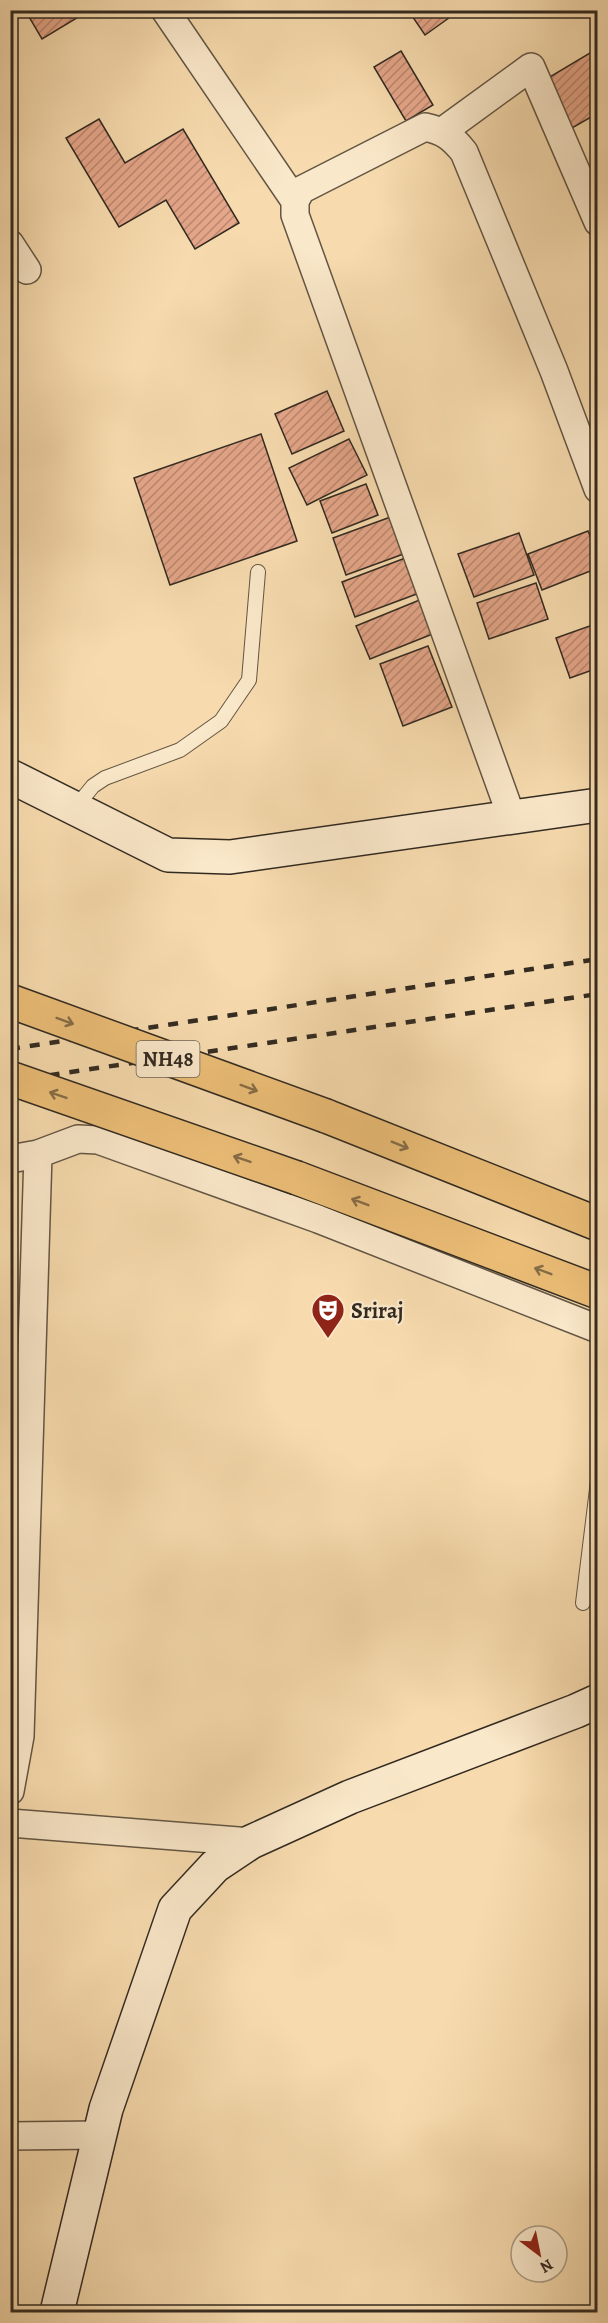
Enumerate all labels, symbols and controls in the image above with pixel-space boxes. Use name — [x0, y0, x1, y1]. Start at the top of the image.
one-way arrow — [56, 1017, 74, 1028]
road number: NH48 — [136, 1041, 200, 1077]
one-way arrow — [239, 1083, 258, 1094]
one-way arrow — [49, 1088, 67, 1099]
one-way arrow — [390, 1141, 408, 1152]
one-way arrow — [233, 1152, 252, 1163]
one-way arrow — [352, 1196, 370, 1207]
one-way arrow — [534, 1265, 553, 1276]
theatre icon: Sriraj — [310, 1292, 346, 1339]
place label: Sriraj — [351, 1296, 404, 1326]
north arrow — [509, 2224, 569, 2284]
text: N — [535, 2253, 557, 2278]

